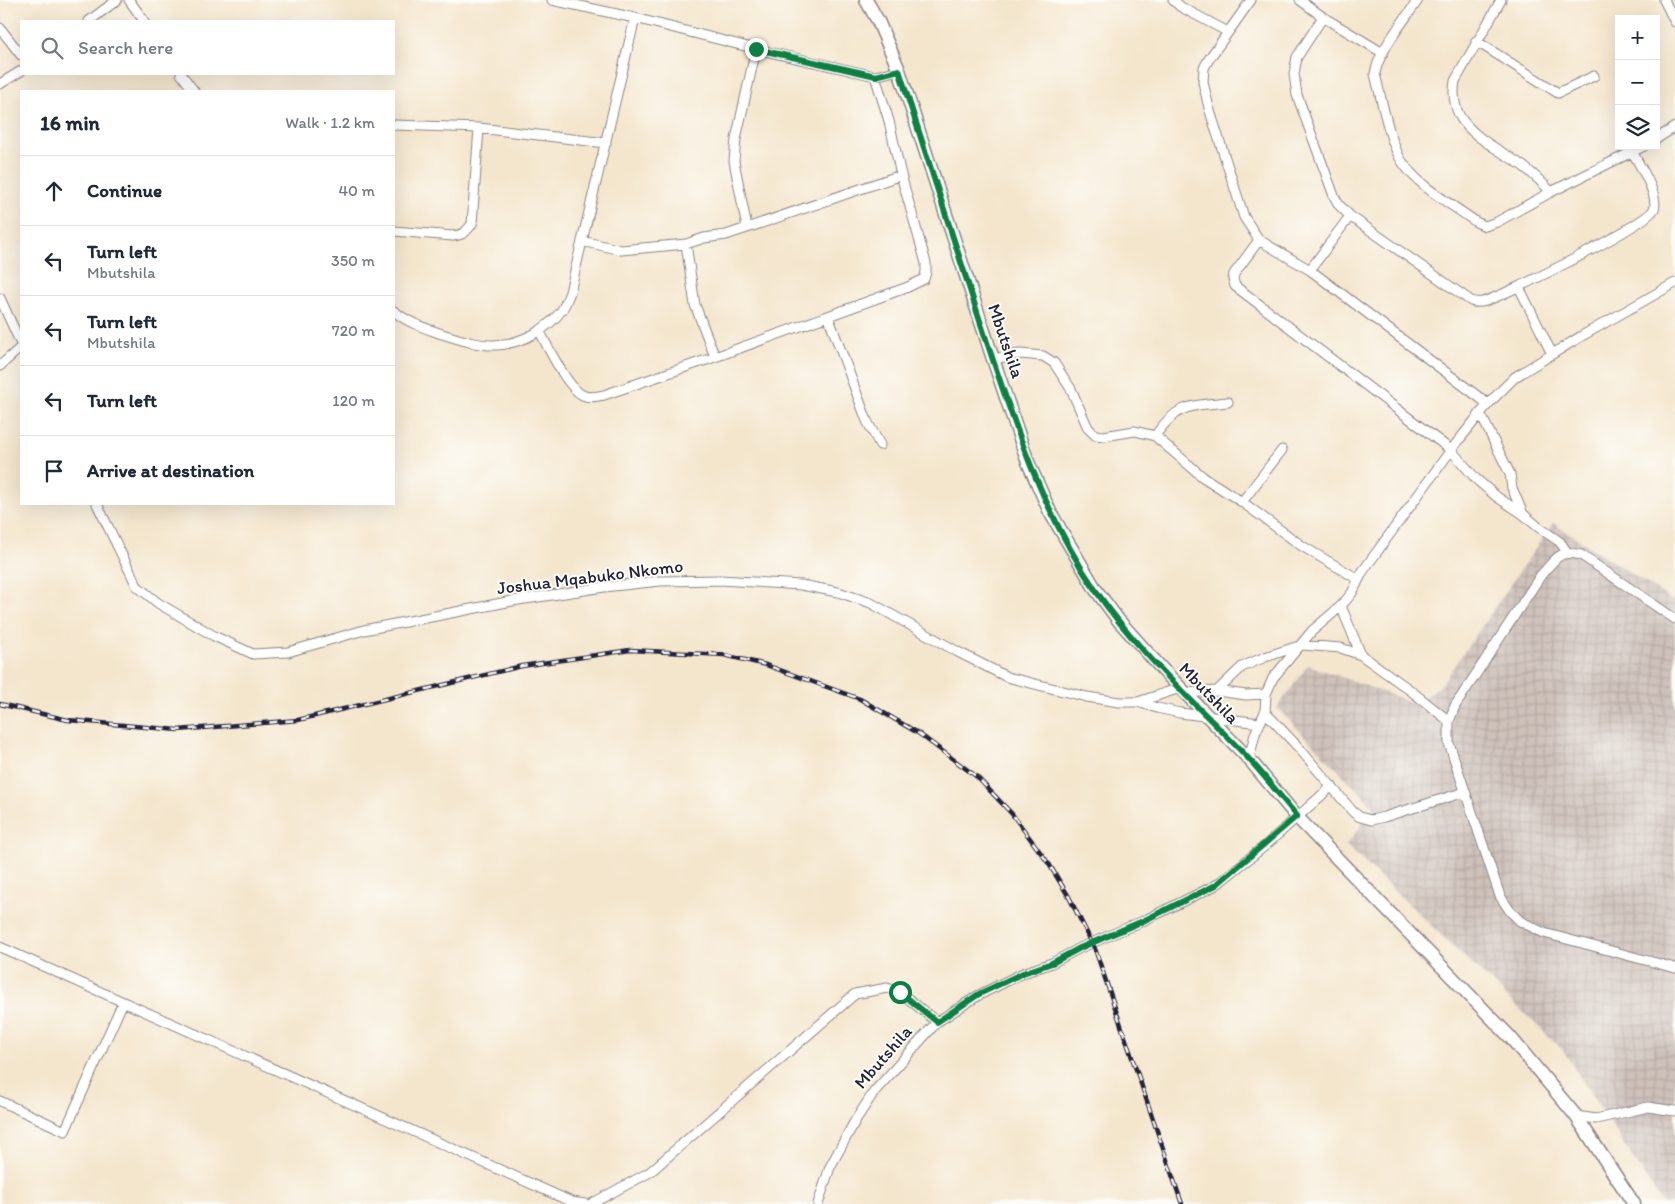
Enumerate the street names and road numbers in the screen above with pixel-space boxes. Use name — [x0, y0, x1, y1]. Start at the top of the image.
street label: Mbutshila — [983, 301, 1029, 382]
street label: Joshua Mqabuko Nkomo — [496, 555, 684, 599]
street label: Mbutshila — [1174, 658, 1244, 729]
street label: Mbutshila — [849, 1020, 917, 1093]

